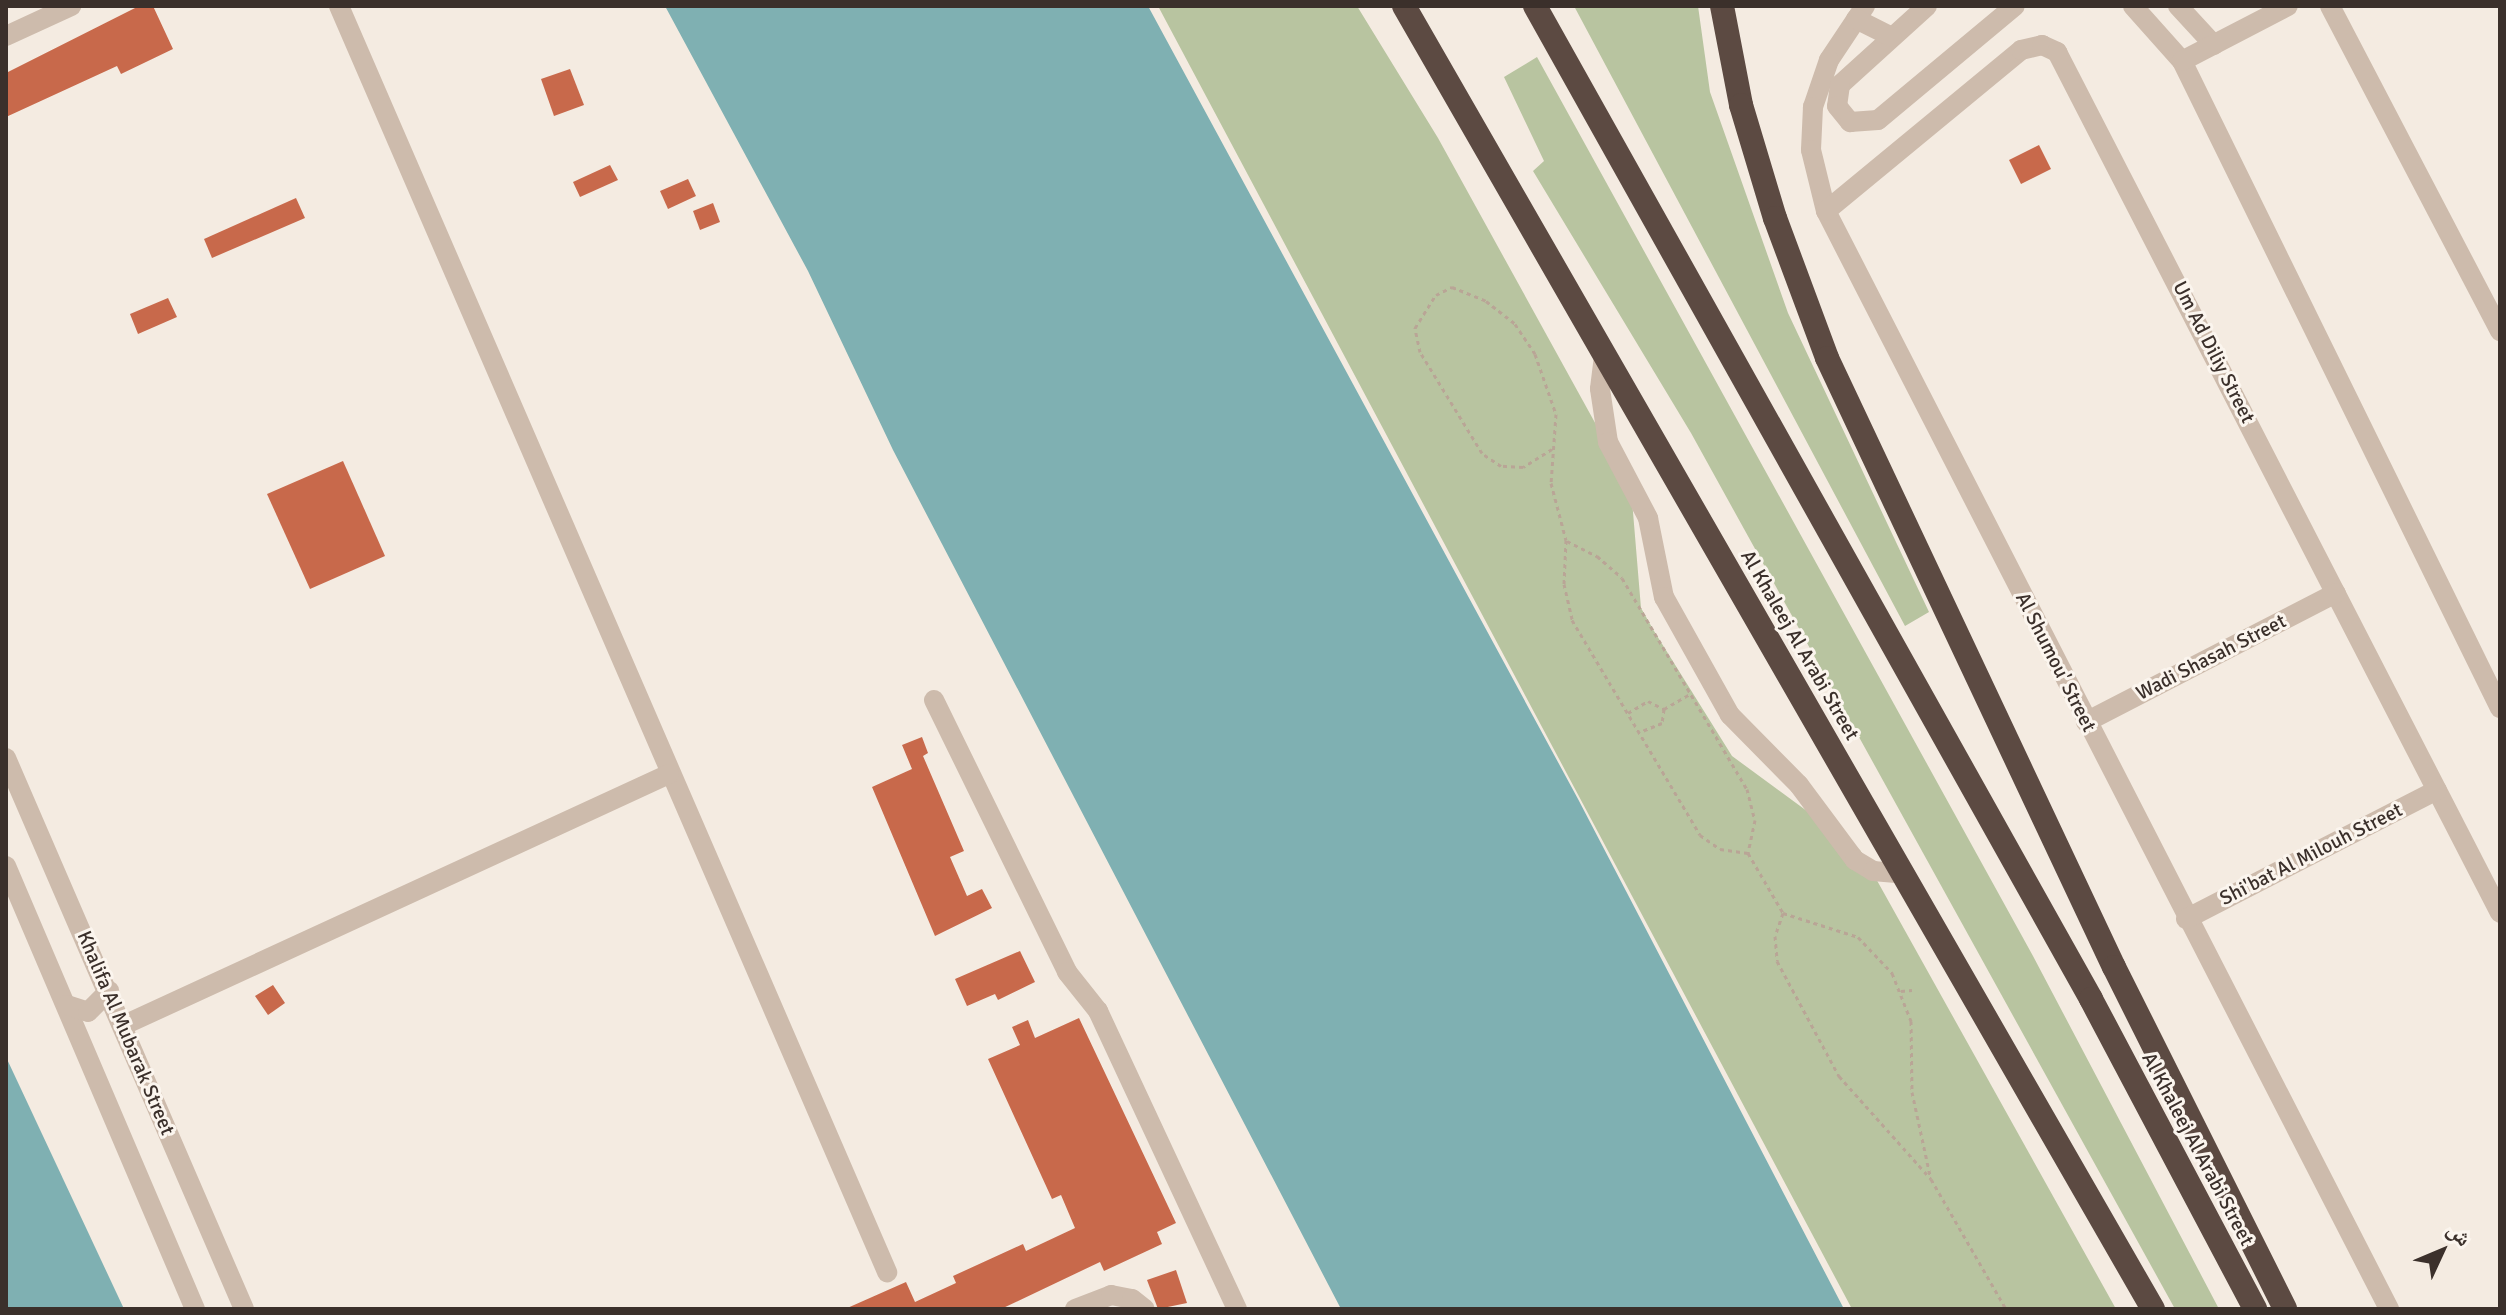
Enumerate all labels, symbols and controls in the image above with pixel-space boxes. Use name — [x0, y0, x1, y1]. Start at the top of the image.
street label: Um Ad Diliy Street — [2168, 277, 2260, 427]
street label: Al Khaleej Al Arabi Street — [1736, 546, 1864, 744]
street label: Al Shumou' Street — [2011, 588, 2101, 736]
street label: Wadi Shasah Street — [2132, 609, 2290, 705]
street label: Shi'bat Al Milouh Street — [2216, 798, 2406, 910]
street label: Khalifa Al Mubarak Street — [72, 927, 180, 1139]
street label: Al Khaleej Al Arabi Street — [2137, 1048, 2259, 1250]
north arrow — [2402, 1211, 2482, 1291]
text: ش — [2442, 1216, 2477, 1252]

